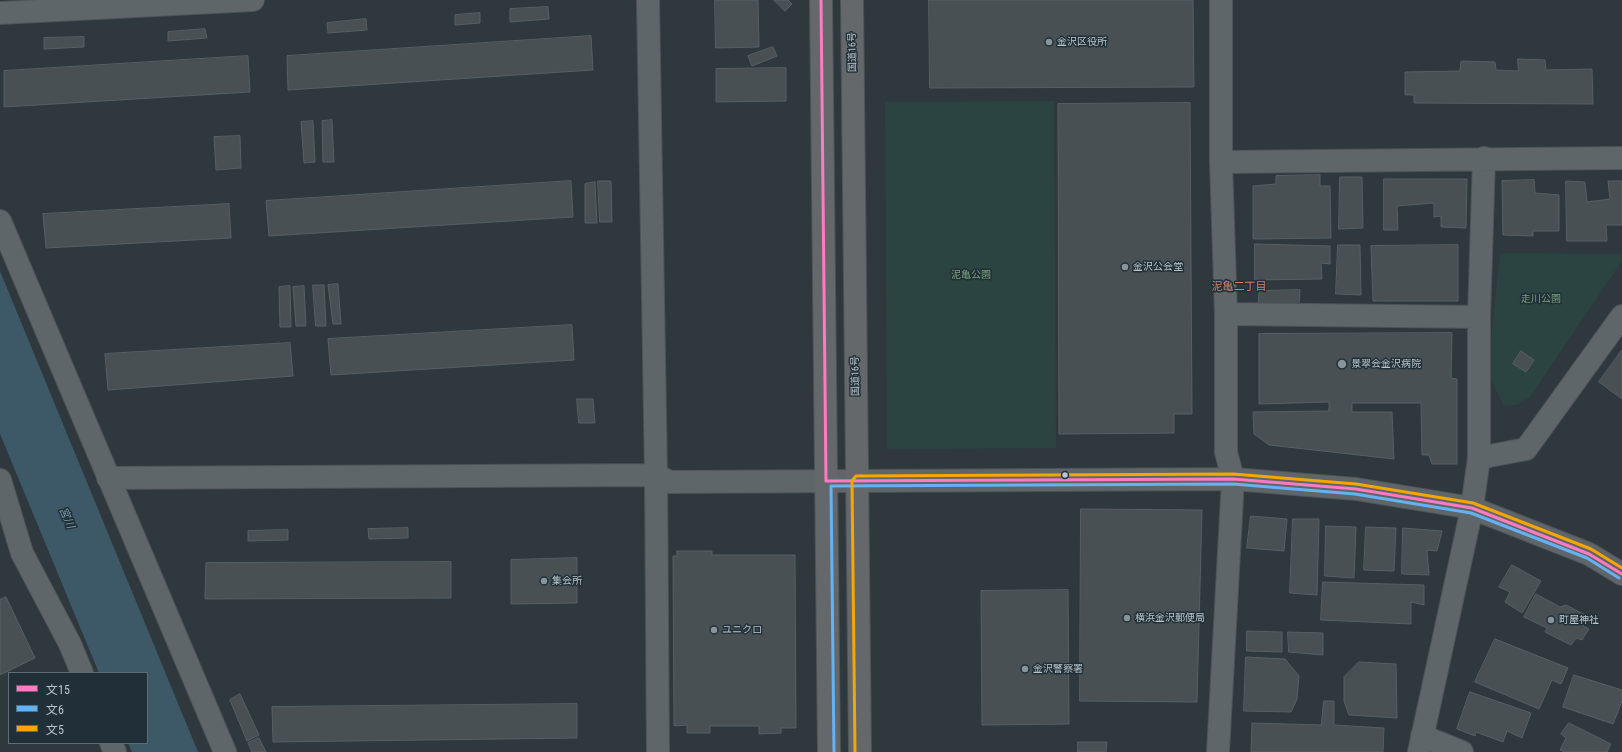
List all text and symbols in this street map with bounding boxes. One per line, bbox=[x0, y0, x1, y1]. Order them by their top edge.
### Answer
street label: 国道16号 bbox=[847, 32, 859, 72]
place label: 金沢区役所 bbox=[1057, 36, 1107, 48]
marker: 金沢区役所 bbox=[1044, 37, 1054, 47]
place label: 金沢公会堂 bbox=[1133, 261, 1183, 273]
marker: 金沢公会堂 bbox=[1120, 262, 1130, 272]
park label: 泥亀公園 bbox=[951, 269, 991, 281]
district label: 泥亀二丁目 bbox=[1212, 280, 1266, 294]
park label: 走川公園 bbox=[1521, 293, 1561, 305]
street label: 国道16号 bbox=[850, 356, 862, 396]
marker: 景翠会金沢病院 bbox=[1336, 358, 1348, 370]
place label: 景翠会金沢病院 bbox=[1351, 358, 1421, 370]
unlabelled marker bbox=[1060, 470, 1070, 480]
water label: 宮川 bbox=[56, 505, 76, 531]
place label: 集会所 bbox=[552, 575, 582, 587]
marker: 集会所 bbox=[539, 576, 549, 586]
place label: 横浜金沢郵便局 bbox=[1135, 612, 1205, 624]
marker: 横浜金沢郵便局 bbox=[1122, 613, 1132, 623]
place label: 町屋神社 bbox=[1559, 614, 1599, 626]
marker: 町屋神社 bbox=[1546, 615, 1556, 625]
place label: ユニクロ bbox=[722, 624, 762, 636]
marker: ユニクロ bbox=[709, 625, 719, 635]
place label: 金沢警察署 bbox=[1033, 663, 1083, 675]
marker: 金沢警察署 bbox=[1020, 664, 1030, 674]
legend bbox=[8, 672, 148, 744]
text: 文15 bbox=[46, 683, 70, 697]
text: 文6 bbox=[46, 703, 64, 717]
text: 文5 bbox=[46, 723, 64, 737]

